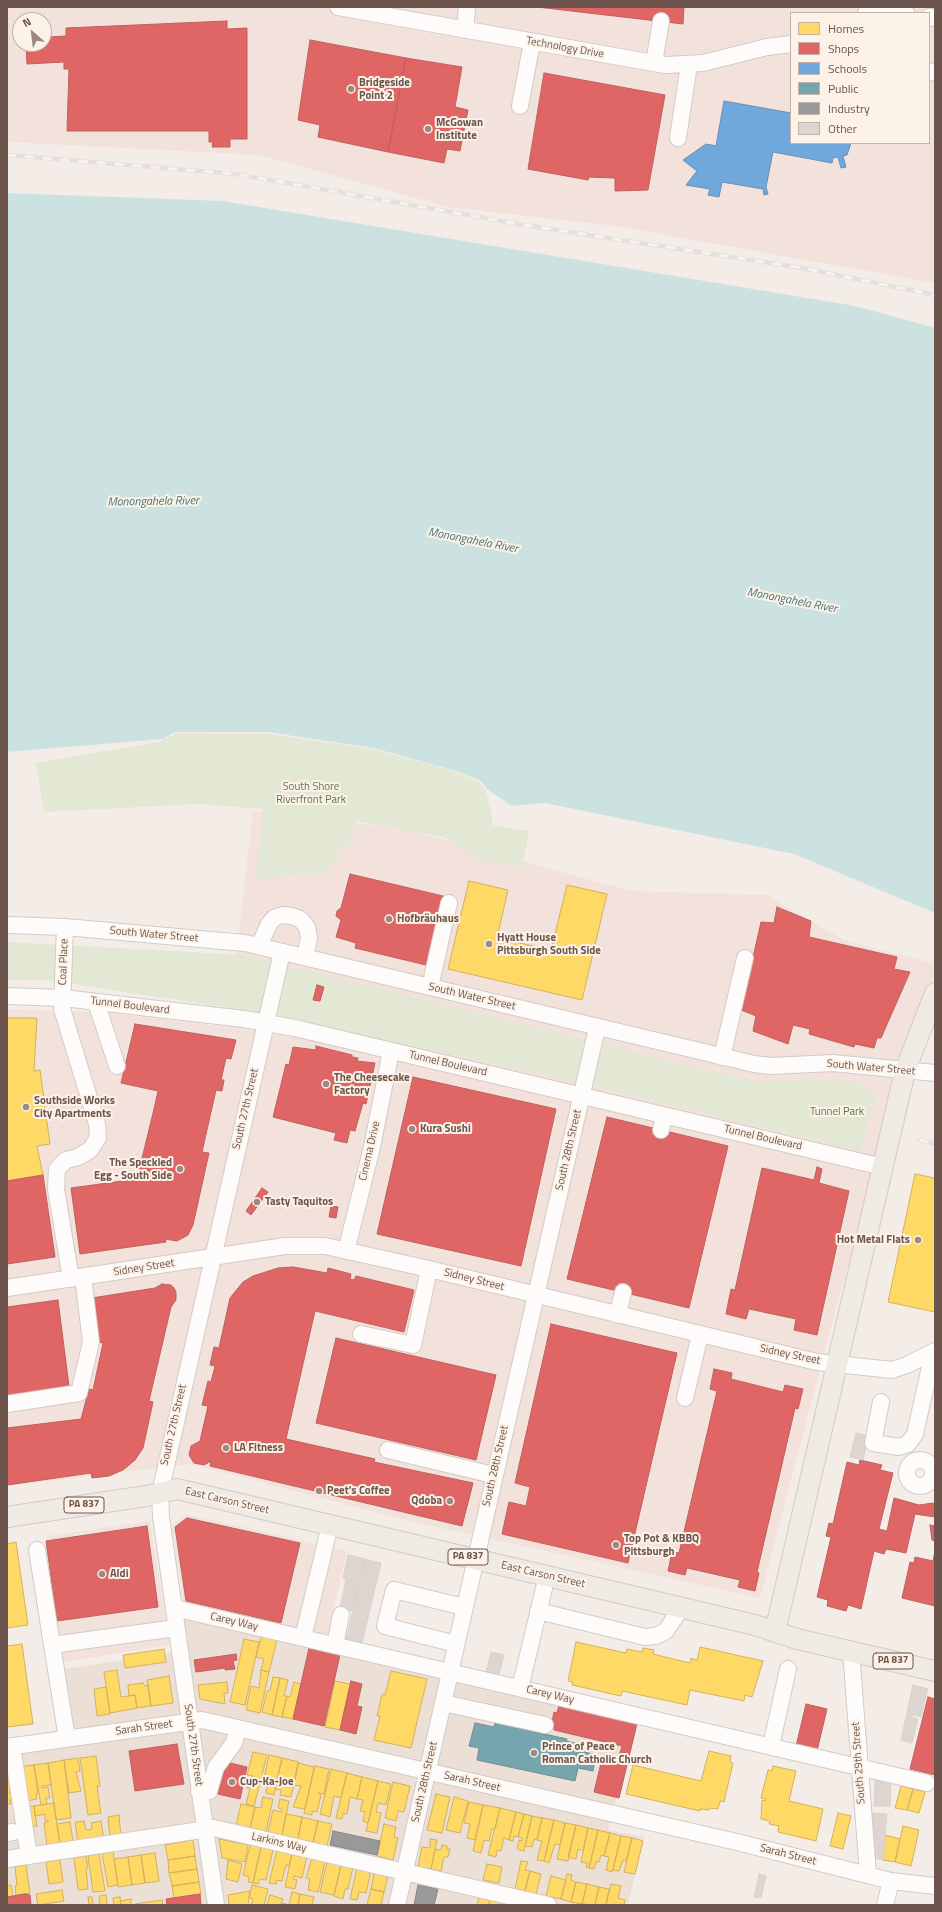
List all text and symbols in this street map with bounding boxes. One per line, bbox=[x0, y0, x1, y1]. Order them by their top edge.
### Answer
north arrow bbox=[12, 12, 52, 52]
legend bbox=[790, 12, 930, 144]
text: N bbox=[20, 13, 34, 31]
text: Homes bbox=[828, 19, 864, 38]
street label: Technology Drive bbox=[525, 35, 605, 61]
text: Shops bbox=[828, 39, 859, 58]
text: Schools bbox=[828, 59, 867, 78]
place label: Bridgeside Point 2 bbox=[359, 76, 410, 102]
text: Public bbox=[828, 79, 858, 98]
marker: Bridgeside Point 2 bbox=[346, 84, 356, 94]
text: Industry bbox=[828, 99, 870, 118]
place label: McGowan Institute bbox=[436, 116, 483, 142]
text: Other bbox=[828, 119, 857, 138]
marker: McGowan Institute bbox=[423, 124, 433, 134]
water label: Monongahela River bbox=[107, 494, 199, 510]
water label: Monongahela River bbox=[427, 525, 519, 557]
water label: Monongahela River bbox=[746, 585, 838, 617]
park label: South Shore Riverfront Park bbox=[276, 780, 346, 806]
place label: Hofbräuhaus bbox=[397, 912, 459, 926]
marker: Hofbräuhaus bbox=[384, 914, 394, 924]
street label: South Water Street bbox=[109, 925, 199, 945]
place label: Hyatt House Pittsburgh South Side bbox=[497, 931, 601, 957]
street label: Coal Place bbox=[57, 938, 71, 986]
marker: Hyatt House Pittsburgh South Side bbox=[484, 939, 494, 949]
street label: South Water Street bbox=[427, 981, 517, 1013]
street label: Tunnel Boulevard bbox=[90, 995, 170, 1017]
street label: Tunnel Boulevard bbox=[408, 1049, 488, 1079]
street label: South Water Street bbox=[826, 1058, 916, 1078]
street label: South 27th Street bbox=[230, 1067, 262, 1151]
place label: The Cheesecake Factory bbox=[334, 1071, 410, 1097]
marker: The Cheesecake Factory bbox=[321, 1079, 331, 1089]
place label: Southside Works City Apartments bbox=[34, 1094, 115, 1120]
marker: Southside Works City Apartments bbox=[21, 1102, 31, 1112]
park label: Tunnel Park bbox=[810, 1105, 864, 1119]
street label: South 28th Street bbox=[553, 1108, 585, 1192]
street label: Cinema Drive bbox=[357, 1120, 383, 1182]
place label: Kura Sushi bbox=[420, 1122, 471, 1136]
street label: Tunnel Boulevard bbox=[723, 1123, 803, 1153]
marker: Kura Sushi bbox=[407, 1124, 417, 1134]
place label: The Speckled Egg - South Side bbox=[94, 1156, 172, 1182]
marker: The Speckled Egg - South Side bbox=[175, 1164, 185, 1174]
place label: Tasty Taquitos bbox=[265, 1195, 333, 1209]
marker: Tasty Taquitos bbox=[252, 1197, 262, 1207]
place label: Hot Metal Flats bbox=[837, 1233, 910, 1247]
marker: Hot Metal Flats bbox=[913, 1235, 923, 1245]
street label: Sidney Street bbox=[113, 1257, 175, 1279]
street label: Sidney Street bbox=[442, 1266, 506, 1294]
street label: Sidney Street bbox=[758, 1342, 822, 1368]
street label: South 27th Street bbox=[158, 1383, 190, 1467]
street label: South 28th Street bbox=[480, 1424, 512, 1508]
place label: LA Fitness bbox=[234, 1441, 283, 1455]
marker: LA Fitness bbox=[221, 1443, 231, 1453]
place label: Peet's Coffee bbox=[327, 1484, 390, 1498]
street label: East Carson Street bbox=[184, 1485, 270, 1517]
marker: Peet's Coffee bbox=[314, 1486, 324, 1496]
place label: Qdoba bbox=[411, 1494, 442, 1508]
marker: Qdoba bbox=[445, 1496, 455, 1506]
road number: PA 837 bbox=[64, 1497, 104, 1513]
place label: Top Pot & KBBQ Pittsburgh bbox=[624, 1532, 699, 1558]
marker: Top Pot & KBBQ Pittsburgh bbox=[611, 1540, 621, 1550]
road number: PA 837 bbox=[448, 1549, 488, 1565]
street label: East Carson Street bbox=[500, 1559, 586, 1591]
place label: Aldi bbox=[110, 1567, 128, 1581]
marker: Aldi bbox=[97, 1569, 107, 1579]
street label: Carey Way bbox=[209, 1610, 259, 1634]
road number: PA 837 bbox=[873, 1653, 913, 1669]
street label: Carey Way bbox=[525, 1683, 575, 1707]
street label: South 27th Street bbox=[181, 1703, 205, 1787]
street label: Sarah Street bbox=[115, 1717, 173, 1739]
street label: South 29th Street bbox=[850, 1721, 868, 1805]
street label: South 28th Street bbox=[409, 1740, 441, 1824]
place label: Prince of Peace Roman Catholic Church bbox=[542, 1740, 652, 1766]
marker: Prince of Peace Roman Catholic Church bbox=[529, 1748, 539, 1758]
street label: Sarah Street bbox=[443, 1769, 501, 1795]
place label: Cup-Ka-Joe bbox=[240, 1775, 294, 1789]
marker: Cup-Ka-Joe bbox=[227, 1777, 237, 1787]
street label: Larkins Way bbox=[250, 1830, 308, 1856]
street label: Sarah Street bbox=[759, 1842, 817, 1868]

